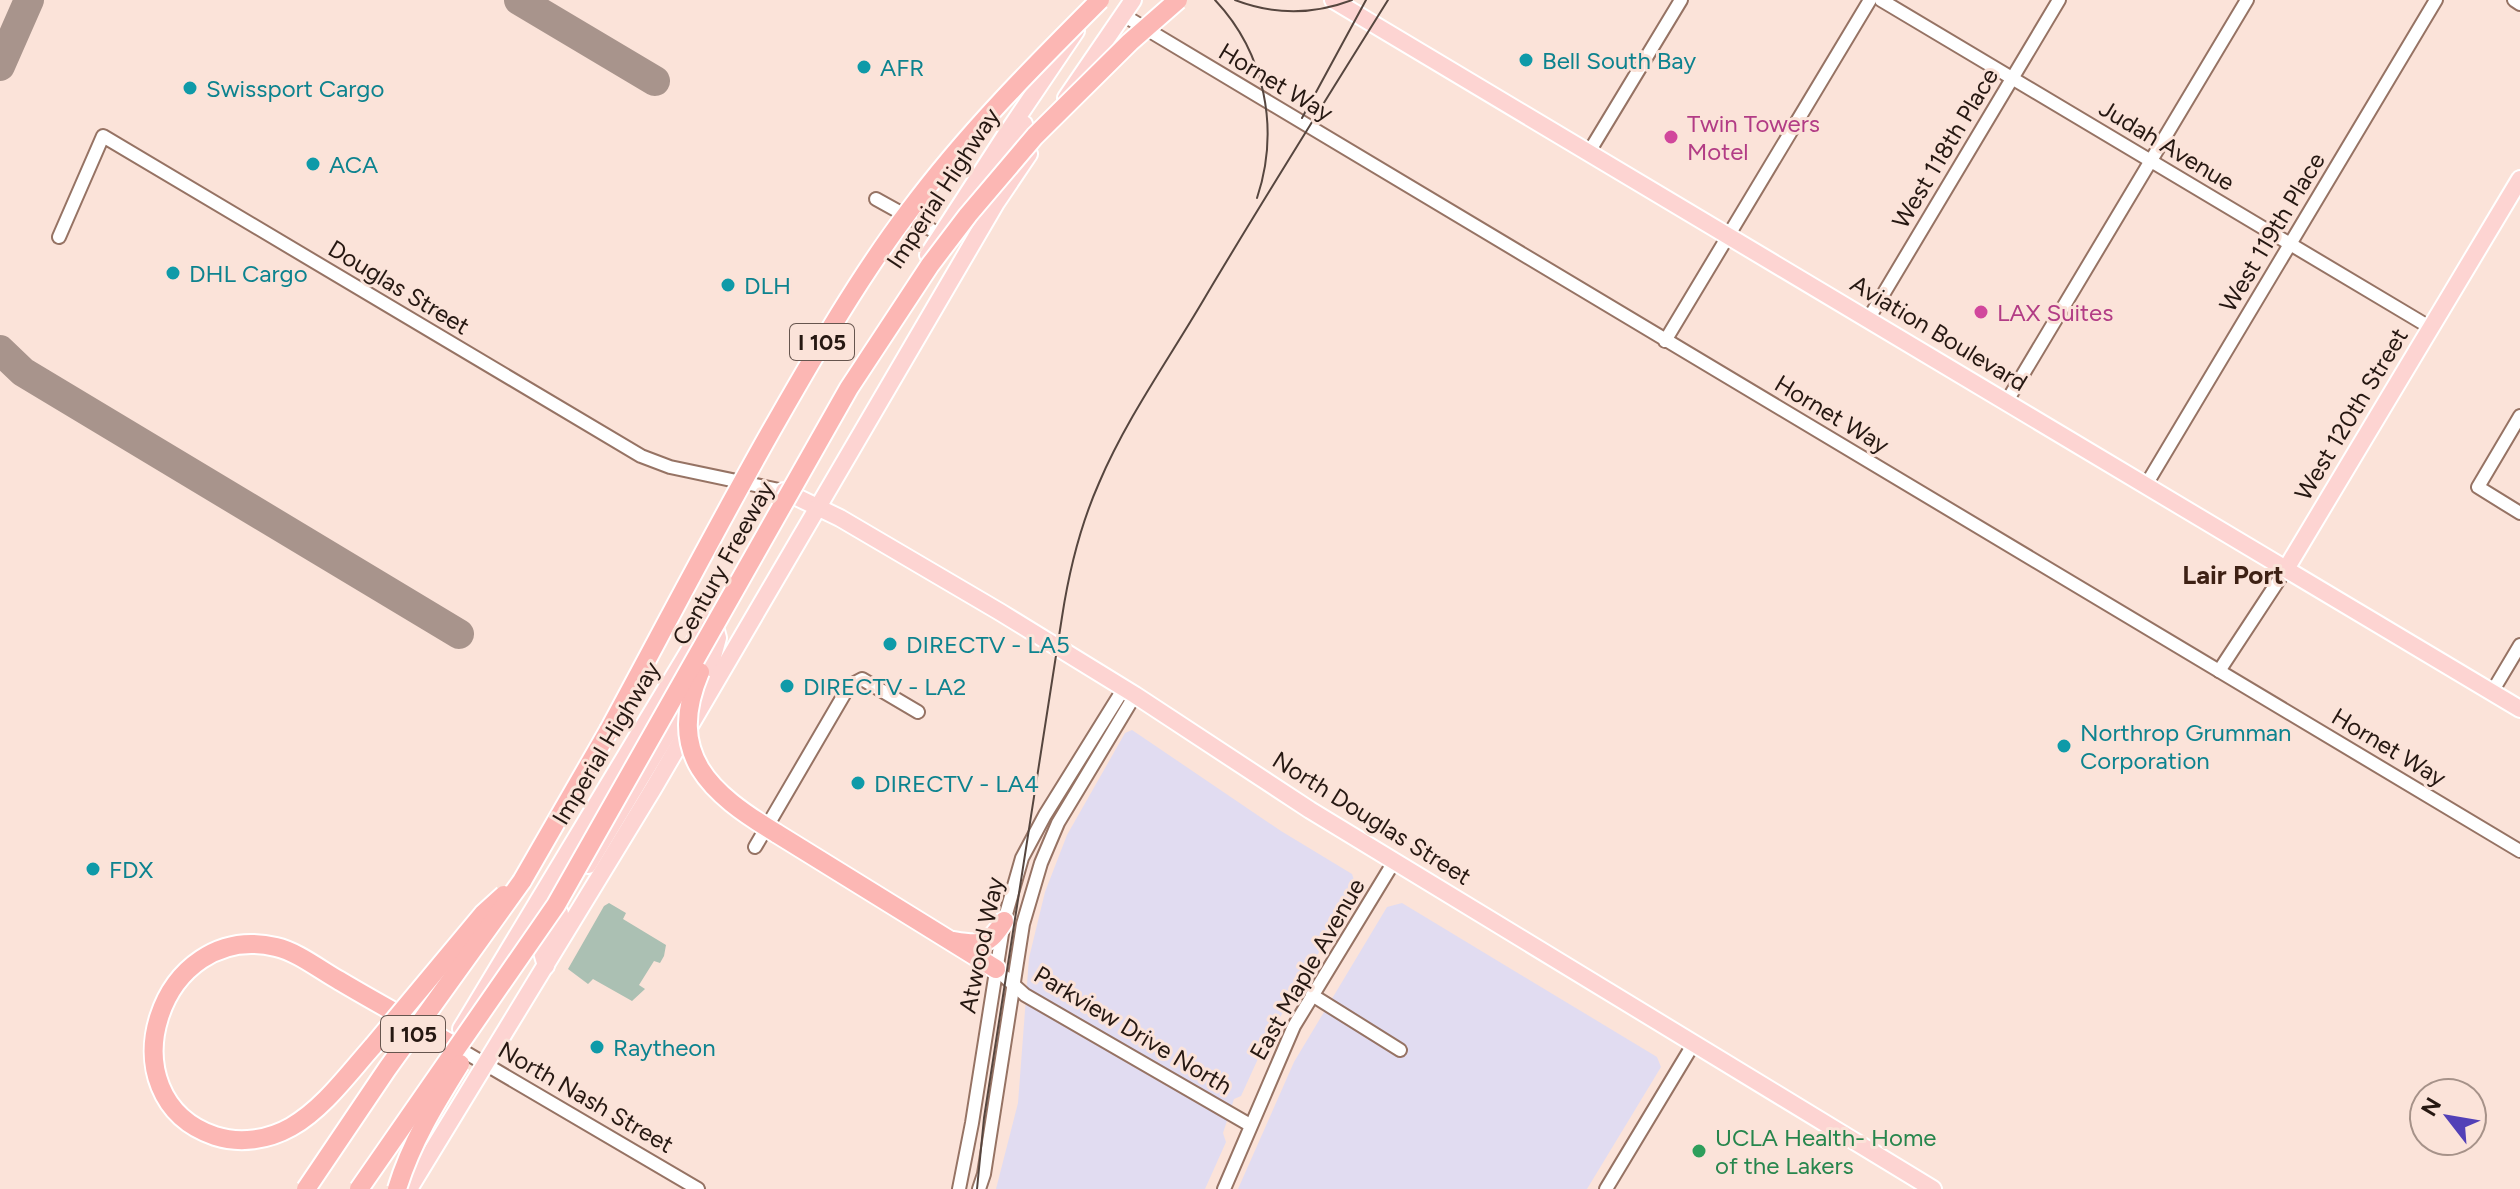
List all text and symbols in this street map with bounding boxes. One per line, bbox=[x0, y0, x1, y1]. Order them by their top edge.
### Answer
street label: Hornet Way bbox=[1214, 37, 1339, 128]
place label: Bell South Bay bbox=[1542, 46, 1696, 75]
marker: Bell South Bay bbox=[1517, 51, 1535, 69]
place label: AFR bbox=[880, 53, 924, 82]
marker: AFR bbox=[855, 58, 873, 76]
street label: West 118th Place bbox=[1886, 63, 2004, 233]
place label: Swissport Cargo bbox=[206, 74, 384, 103]
marker: Swissport Cargo bbox=[181, 79, 199, 97]
street label: Judah Avenue bbox=[2094, 93, 2240, 197]
street label: Imperial Highway bbox=[880, 102, 1006, 274]
place label: Twin Towers Motel bbox=[1687, 109, 1820, 166]
marker: Twin Towers Motel bbox=[1662, 128, 1680, 146]
street label: West 119th Place bbox=[2213, 147, 2331, 317]
place label: ACA bbox=[329, 150, 379, 179]
marker: ACA bbox=[304, 155, 322, 173]
street label: Douglas Street bbox=[323, 233, 475, 341]
place label: DHL Cargo bbox=[189, 259, 308, 288]
marker: DHL Cargo bbox=[164, 264, 182, 282]
street label: Aviation Boulevard bbox=[1845, 269, 2033, 397]
place label: DLH bbox=[744, 271, 791, 300]
marker: DLH bbox=[719, 276, 737, 294]
place label: LAX Suites bbox=[1997, 298, 2113, 327]
marker: LAX Suites bbox=[1972, 303, 1990, 321]
street label: West 120th Street bbox=[2288, 323, 2414, 505]
road number: I 105 bbox=[790, 324, 854, 360]
street label: Hornet Way bbox=[1770, 369, 1895, 460]
street label: Century Freeway bbox=[666, 476, 780, 650]
district label: Lair Port bbox=[2182, 559, 2284, 591]
place label: DIRECTV - LA5 bbox=[906, 630, 1070, 659]
marker: DIRECTV - LA5 bbox=[881, 635, 899, 653]
street label: Imperial Highway bbox=[546, 656, 666, 830]
place label: DIRECTV - LA2 bbox=[803, 672, 966, 701]
marker: DIRECTV - LA2 bbox=[778, 677, 796, 695]
street label: Hornet Way bbox=[2327, 702, 2452, 793]
place label: Northrop Grumman Corporation bbox=[2080, 718, 2291, 775]
marker: Northrop Grumman Corporation bbox=[2055, 737, 2073, 755]
street label: North Douglas Street bbox=[1267, 745, 1477, 891]
place label: DIRECTV - LA4 bbox=[874, 769, 1039, 798]
marker: DIRECTV - LA4 bbox=[849, 774, 867, 792]
place label: FDX bbox=[109, 855, 154, 884]
marker: FDX bbox=[84, 860, 102, 878]
street label: East Maple Avenue bbox=[1243, 873, 1371, 1065]
street label: Atwood Way bbox=[952, 874, 1010, 1016]
street label: Parkview Drive North bbox=[1029, 959, 1237, 1101]
road number: I 105 bbox=[381, 1016, 445, 1052]
place label: Raytheon bbox=[613, 1033, 716, 1062]
street label: North Nash Street bbox=[493, 1035, 679, 1159]
marker: Raytheon bbox=[588, 1038, 606, 1056]
north arrow bbox=[2408, 1077, 2488, 1157]
text: N bbox=[2415, 1093, 2447, 1121]
place label: UCLA Health- Home of the Lakers bbox=[1715, 1123, 1936, 1180]
marker: UCLA Health- Home of the Lakers bbox=[1690, 1142, 1708, 1160]

